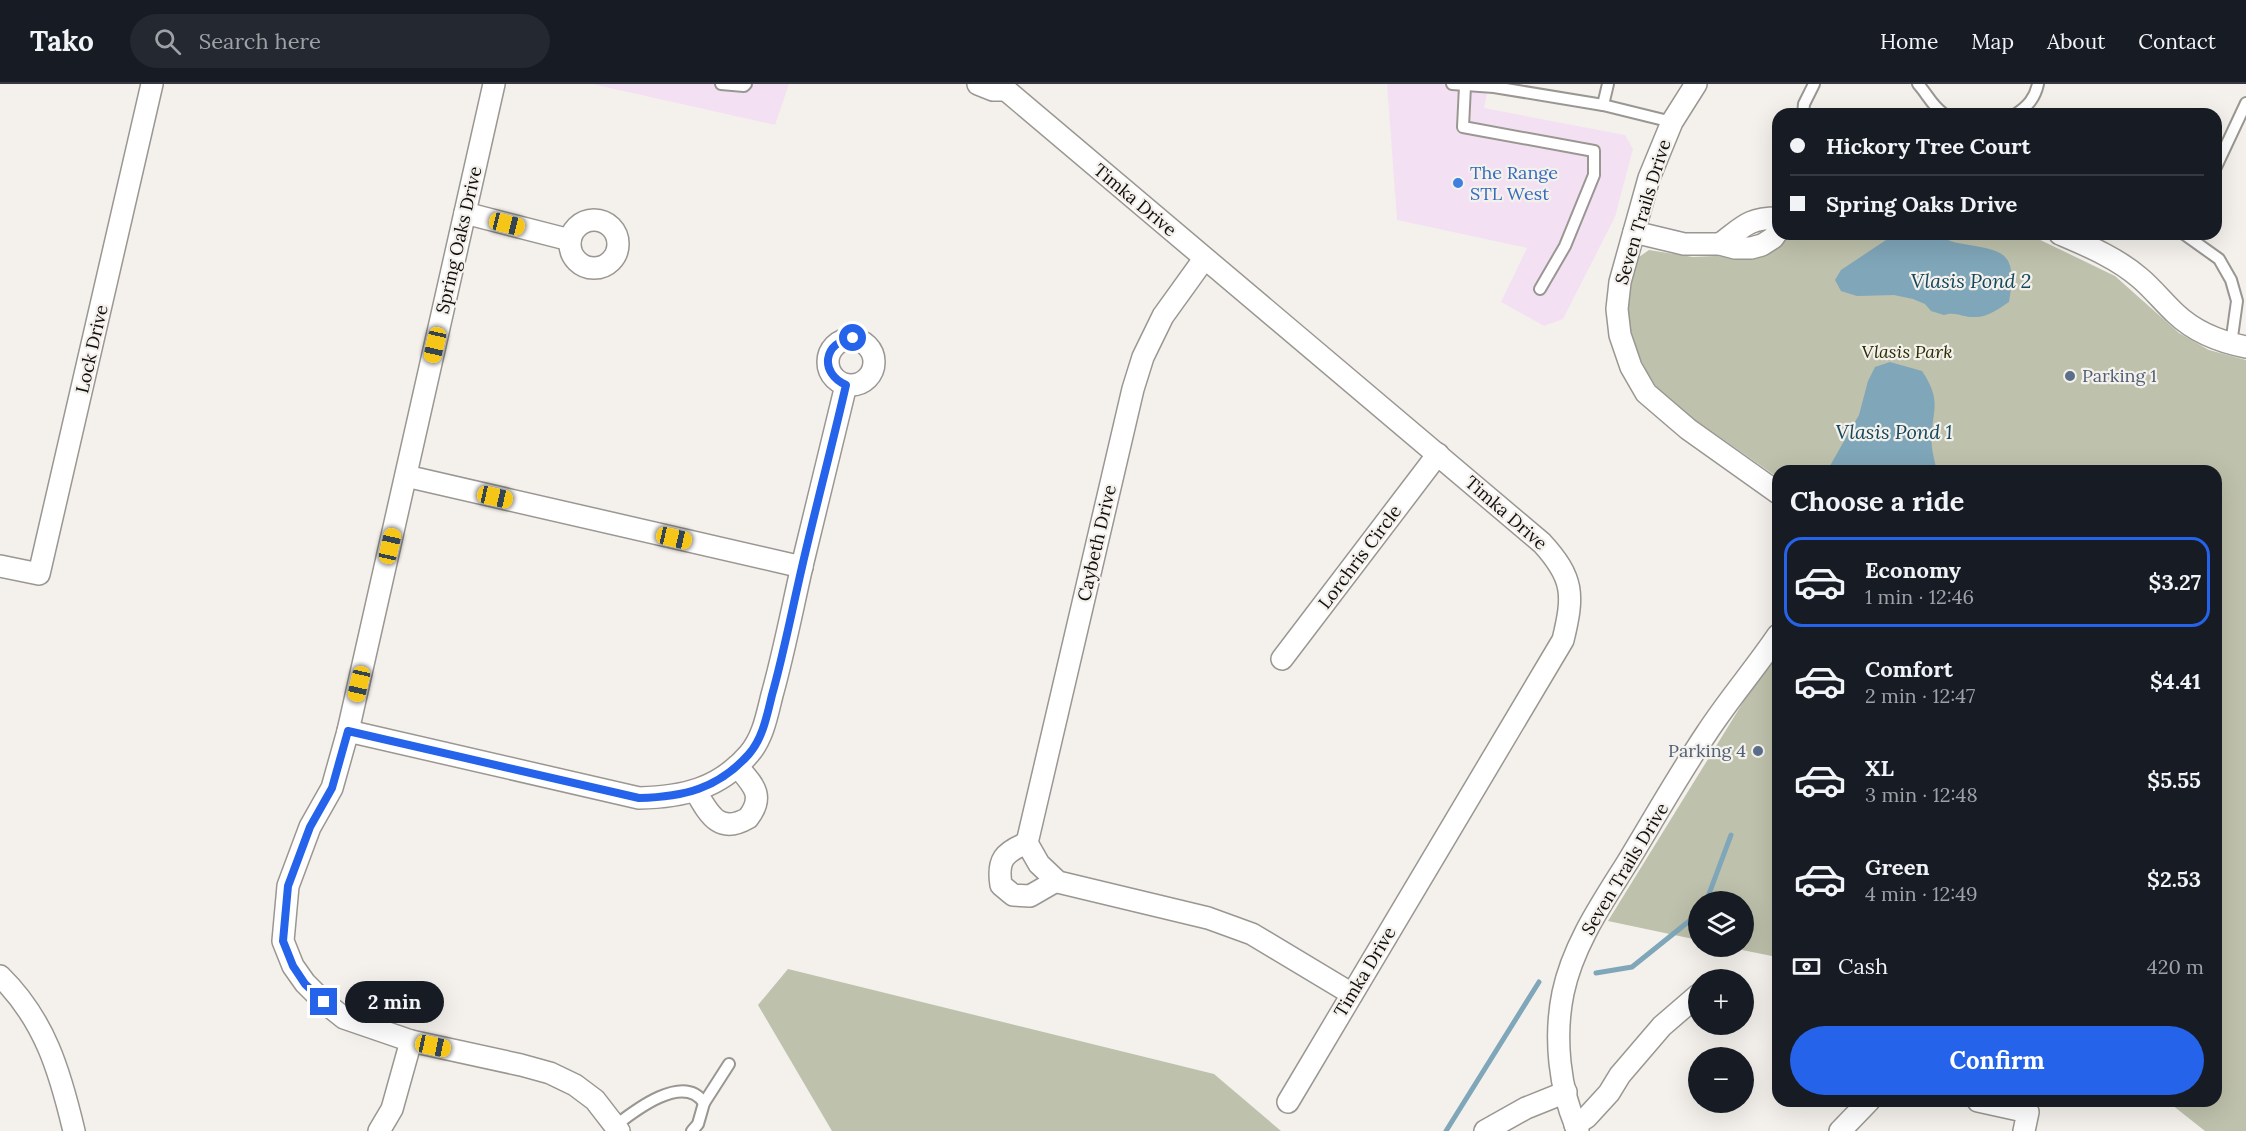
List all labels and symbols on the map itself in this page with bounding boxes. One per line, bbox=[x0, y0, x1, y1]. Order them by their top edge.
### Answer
street label: Seven Trails Drive bbox=[1610, 136, 1676, 287]
street label: Timka Drive bbox=[1089, 158, 1182, 241]
place label: The Range STL West bbox=[1470, 161, 1558, 205]
street label: Spring Oaks Drive bbox=[430, 164, 487, 316]
marker: The Range STL West bbox=[1451, 176, 1465, 190]
car bbox=[487, 211, 527, 237]
water label: Vlasis Pond 2 bbox=[1911, 268, 2031, 293]
street label: Lock Drive bbox=[70, 302, 113, 395]
route start bbox=[839, 324, 866, 351]
car bbox=[422, 325, 448, 365]
park label: Vlasis Park bbox=[1861, 340, 1953, 363]
place label: Parking 1 bbox=[2082, 364, 2157, 387]
marker: Parking 1 bbox=[2063, 369, 2077, 383]
water label: Vlasis Pond 1 bbox=[1835, 419, 1953, 444]
street label: Timka Drive bbox=[1461, 471, 1552, 555]
street label: Caybeth Drive bbox=[1072, 482, 1121, 603]
car bbox=[475, 484, 515, 510]
street label: Lorchris Circle bbox=[1313, 500, 1406, 613]
car bbox=[654, 525, 694, 551]
car bbox=[377, 526, 403, 566]
car bbox=[346, 664, 372, 704]
place label: Parking 4 bbox=[1668, 739, 1746, 762]
marker: Parking 4 bbox=[1751, 744, 1765, 758]
street label: Seven Trails Drive bbox=[1576, 798, 1673, 939]
street label: Timka Drive bbox=[1329, 922, 1401, 1021]
callout: 2 min bbox=[345, 981, 444, 1023]
route end bbox=[310, 988, 337, 1015]
car bbox=[414, 1033, 452, 1059]

